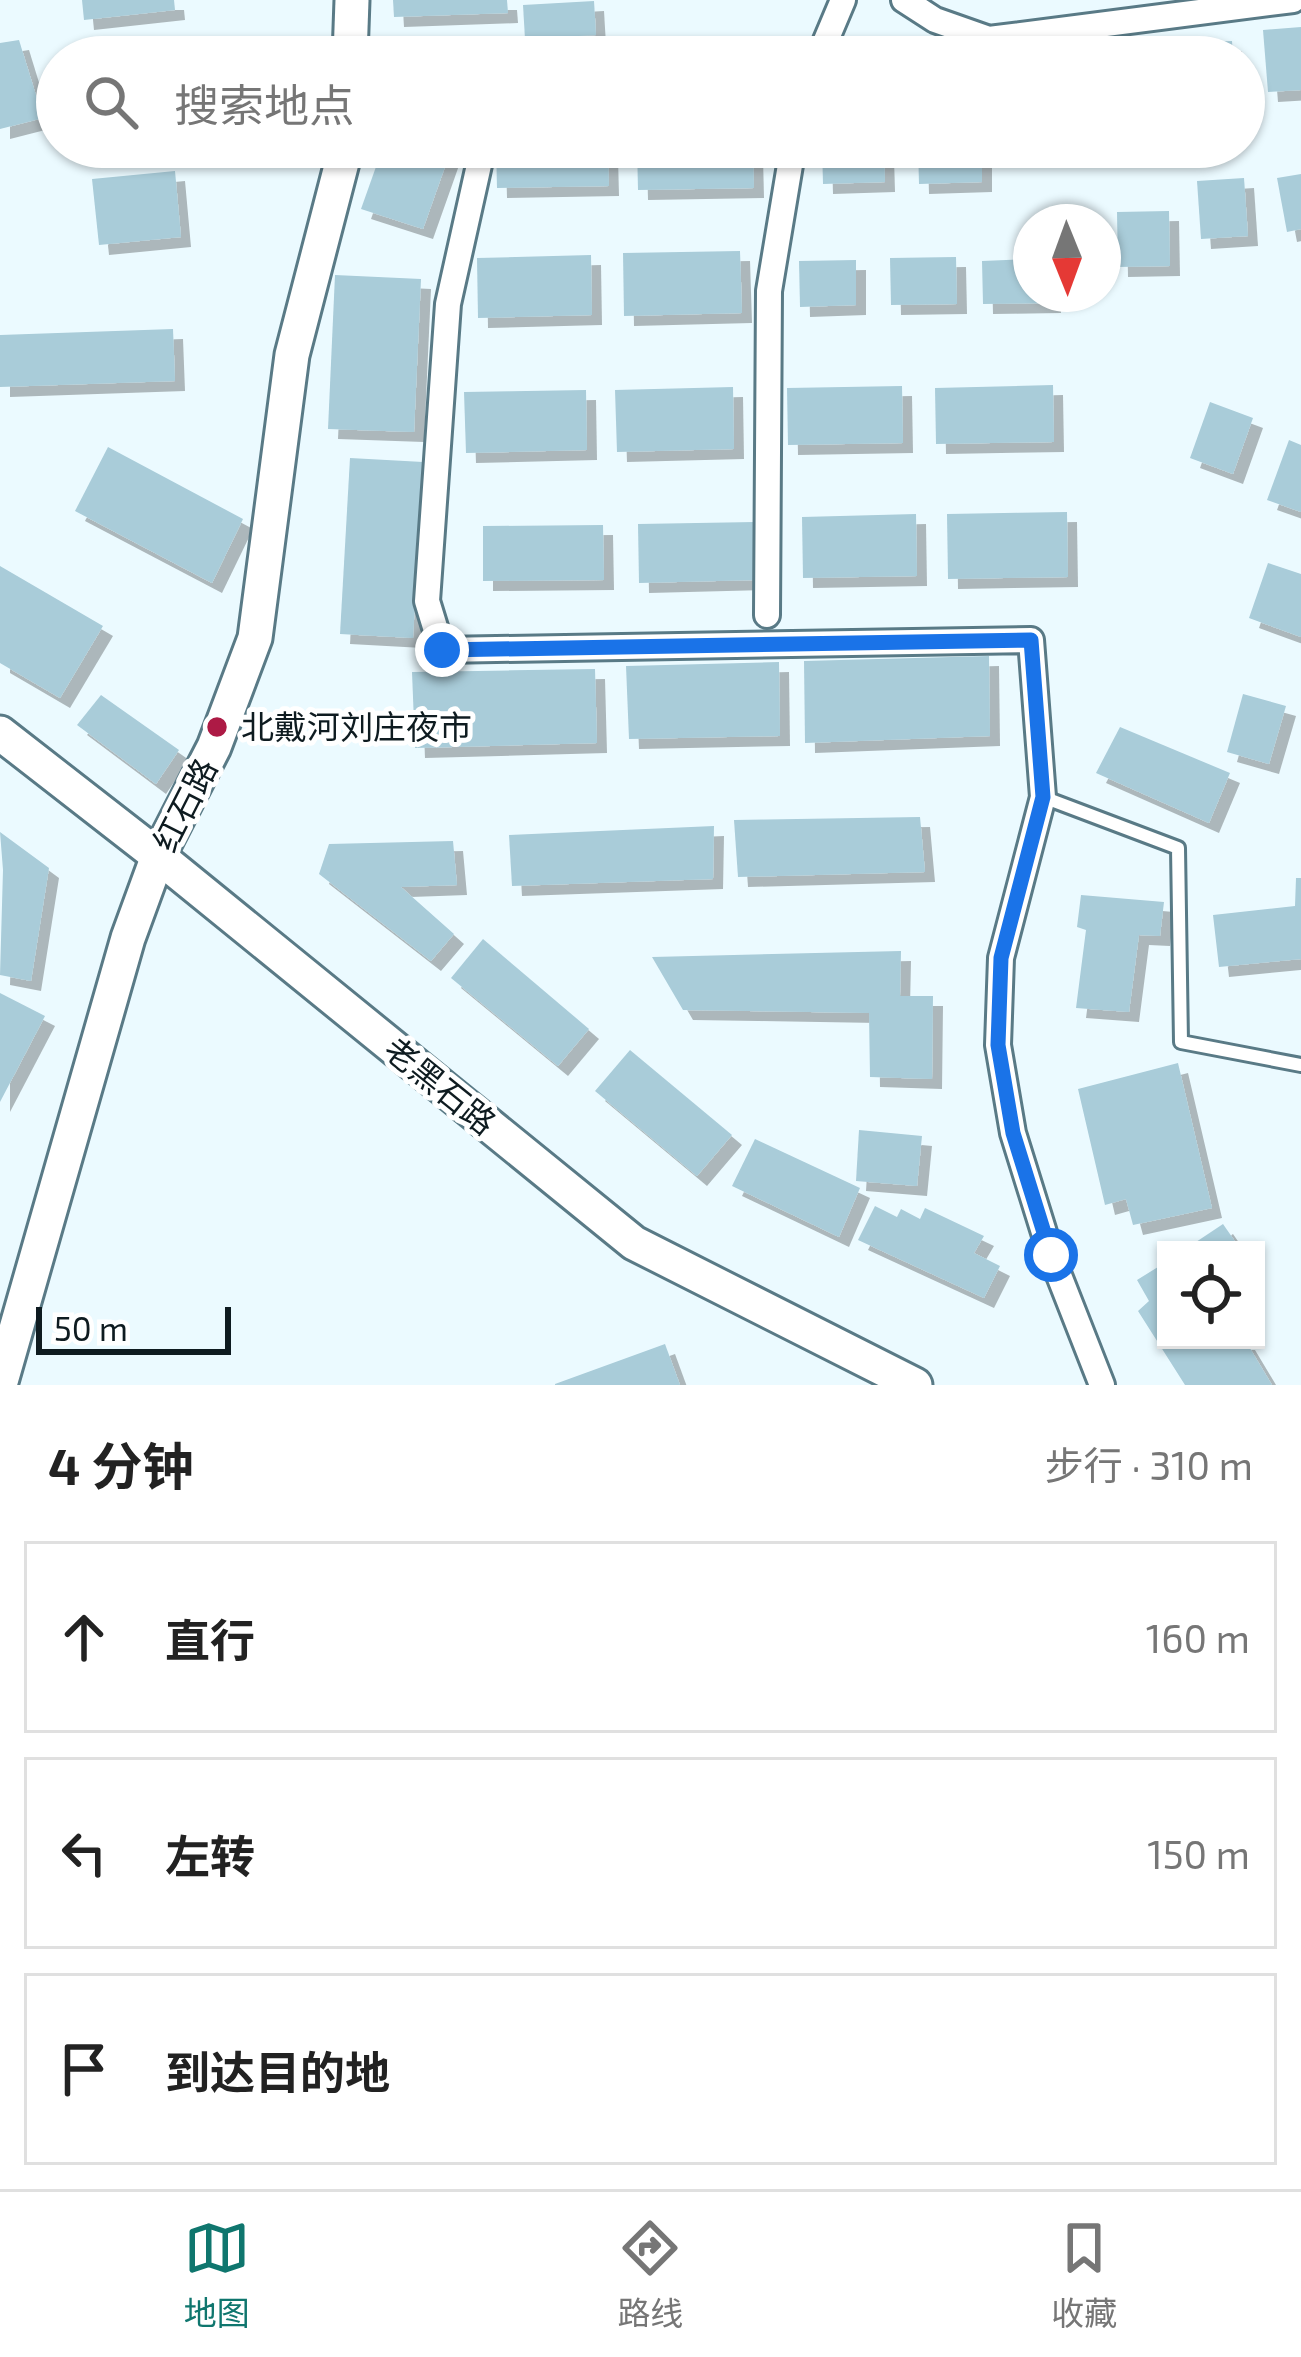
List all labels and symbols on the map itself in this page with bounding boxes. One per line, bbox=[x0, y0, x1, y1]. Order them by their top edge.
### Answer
north arrow bbox=[1013, 204, 1121, 312]
route end bbox=[415, 623, 469, 677]
place label: 北戴河刘庄夜市 bbox=[241, 706, 472, 746]
marker: 北戴河刘庄夜市 bbox=[204, 714, 230, 740]
street label: 红石路 bbox=[144, 751, 224, 858]
street label: 老黑石路 bbox=[377, 1028, 505, 1142]
route start bbox=[1024, 1228, 1078, 1282]
scale bar bbox=[36, 1301, 231, 1354]

